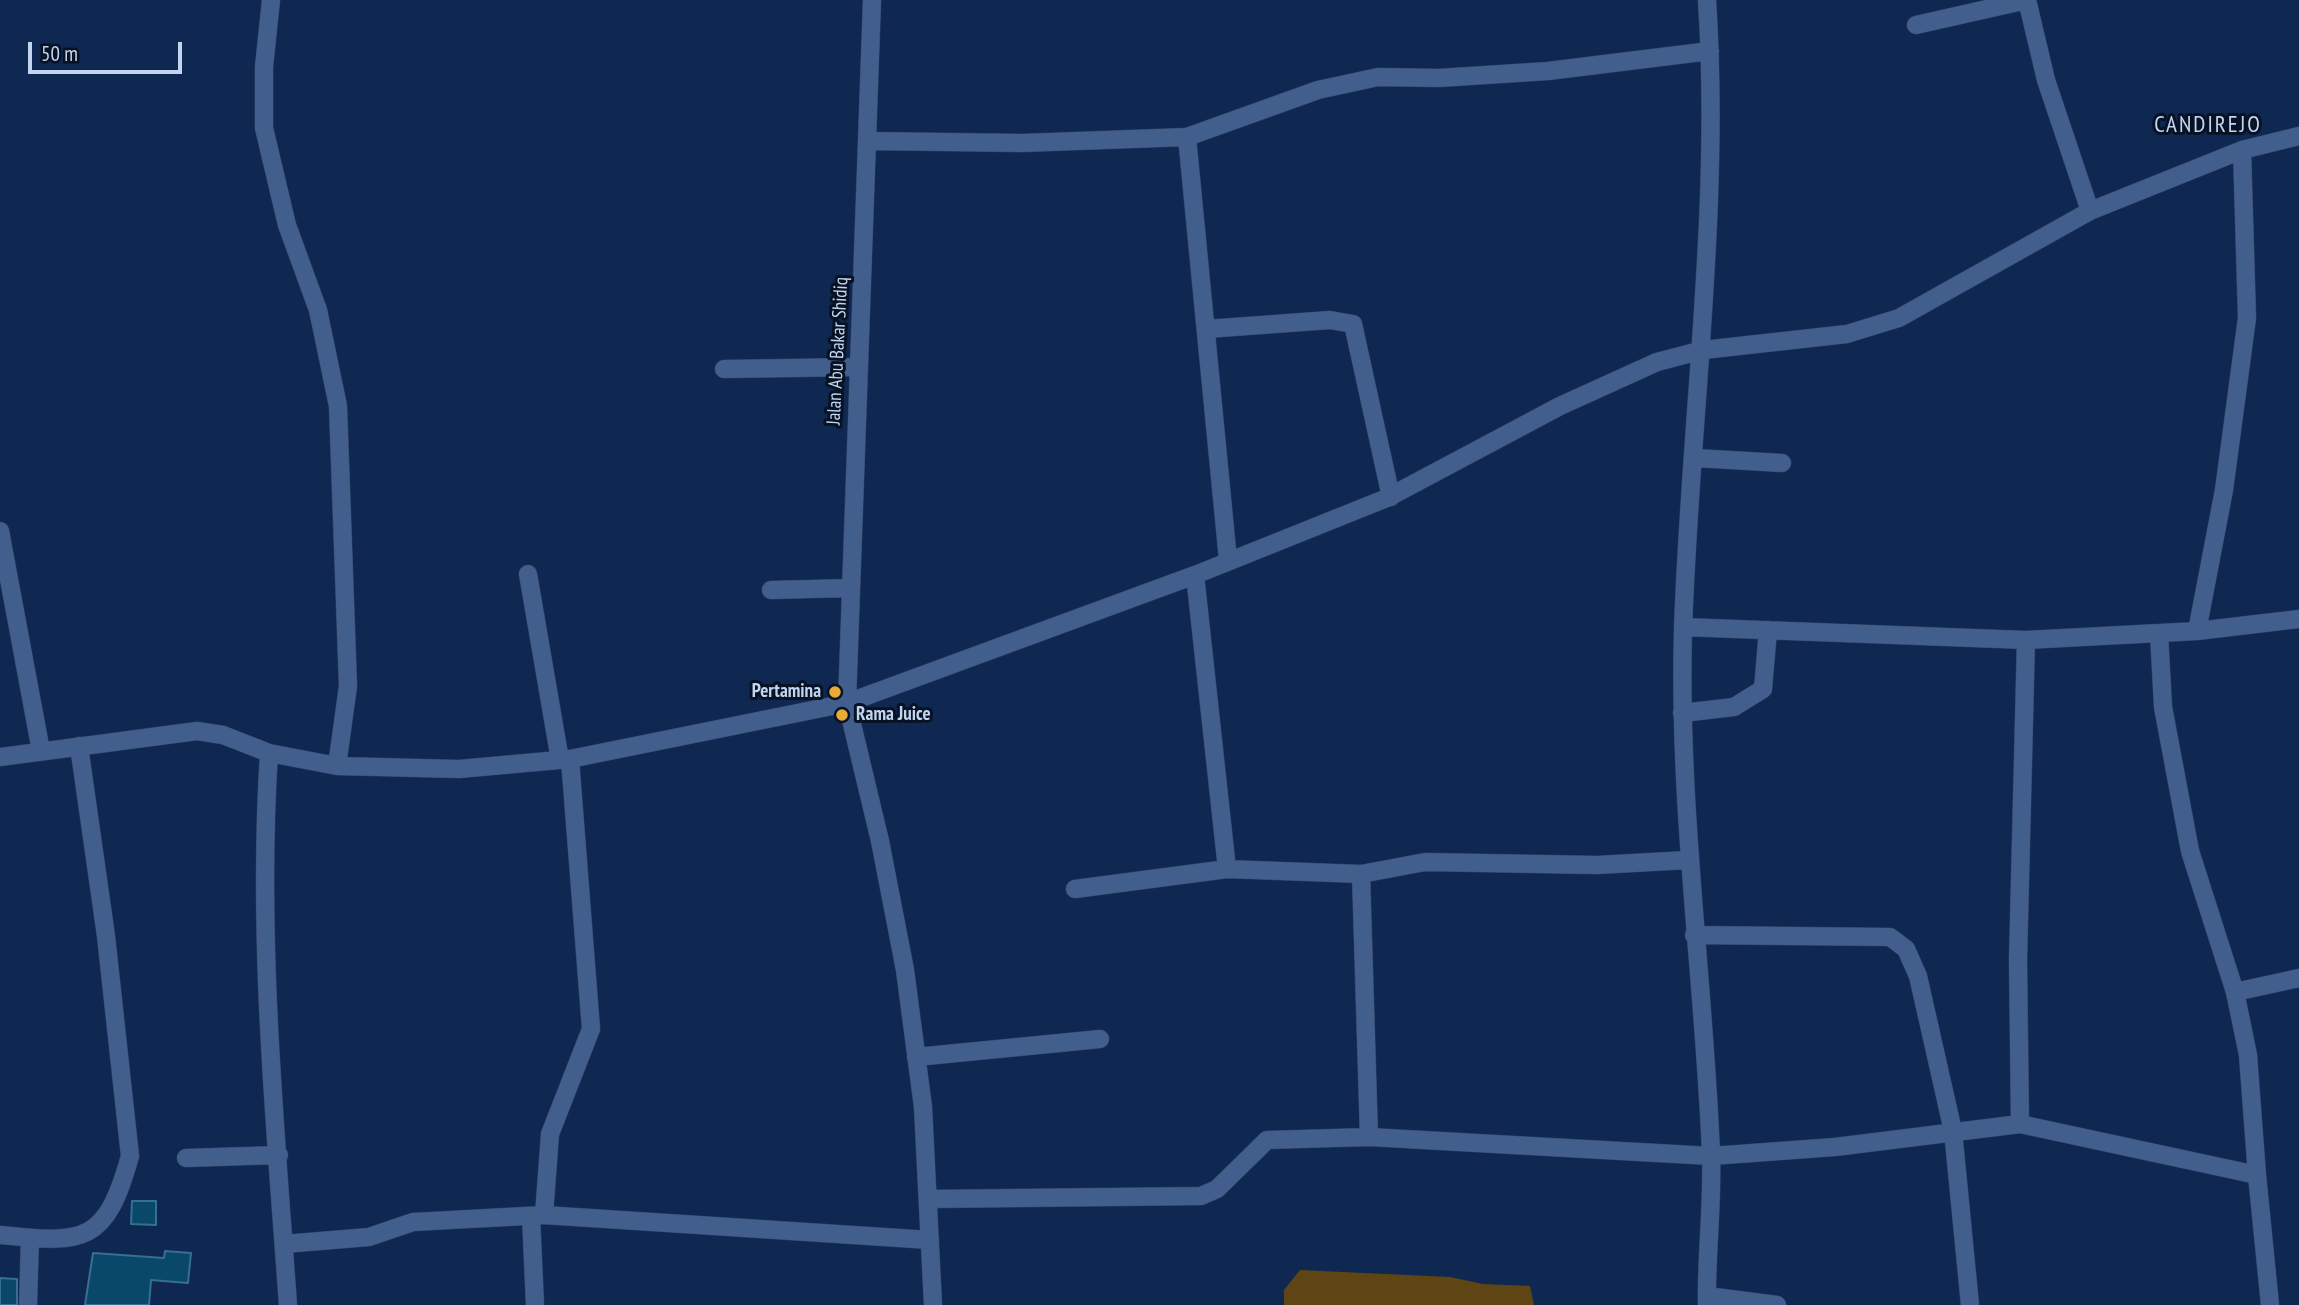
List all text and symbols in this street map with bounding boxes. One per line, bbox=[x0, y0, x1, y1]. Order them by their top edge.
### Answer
scale bar bbox=[32, 28, 186, 72]
text: 50 m bbox=[41, 40, 78, 67]
district label: CANDIREJO bbox=[2155, 111, 2261, 139]
street label: Jalan Abu Bakar Shidiq bbox=[823, 276, 853, 426]
place label: Pertamina bbox=[752, 681, 821, 703]
marker: Pertamina bbox=[827, 684, 843, 700]
place label: Rama Juice bbox=[856, 704, 931, 726]
marker: Rama Juice bbox=[834, 707, 850, 723]

